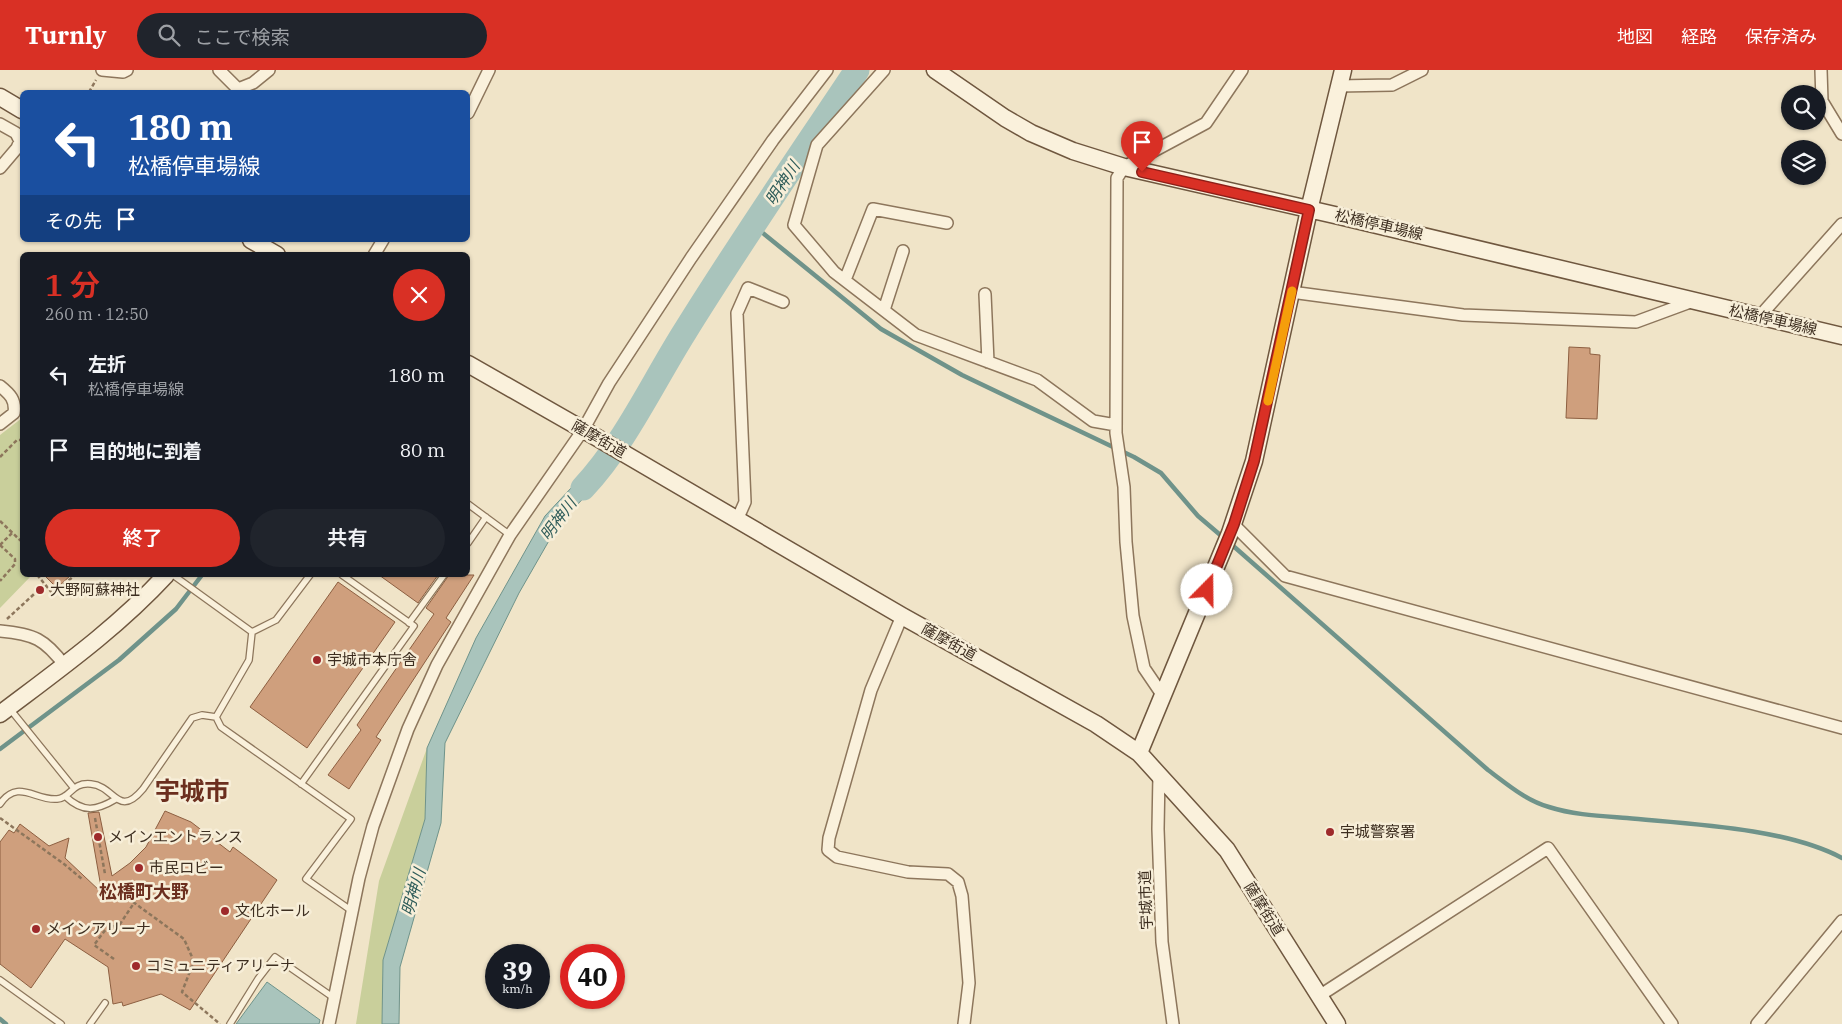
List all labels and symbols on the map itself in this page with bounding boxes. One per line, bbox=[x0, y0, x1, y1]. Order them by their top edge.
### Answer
pin bbox=[1121, 121, 1163, 172]
water label: 明神川 bbox=[761, 156, 805, 209]
street label: 松橋停車場線 bbox=[1333, 205, 1425, 244]
street label: 松橋停車場線 bbox=[1727, 300, 1819, 339]
street label: 薩摩街道 bbox=[569, 415, 630, 462]
water label: 明神川 bbox=[536, 492, 582, 544]
position arrow bbox=[1180, 563, 1232, 615]
place label: 大野阿蘇神社 bbox=[50, 580, 140, 599]
marker: 大野阿蘇神社 bbox=[34, 584, 46, 596]
street label: 薩摩街道 bbox=[918, 619, 980, 664]
place label: 宇城市本庁舎 bbox=[327, 650, 417, 669]
marker: 宇城市本庁舎 bbox=[311, 654, 323, 666]
district label: 宇城市 bbox=[154, 774, 230, 807]
place label: 宇城警察署 bbox=[1340, 822, 1415, 841]
marker: 宇城警察署 bbox=[1324, 826, 1336, 838]
place label: メインエントランス bbox=[108, 827, 243, 846]
marker: メインエントランス bbox=[92, 831, 104, 843]
place label: 市民ロビー bbox=[149, 858, 224, 877]
marker: 市民ロビー bbox=[133, 862, 145, 874]
water label: 明神川 bbox=[397, 864, 430, 918]
street label: 宇城市道 bbox=[1135, 870, 1156, 930]
street label: 薩摩街道 bbox=[1240, 878, 1288, 939]
district label: 松橋町大野 bbox=[99, 880, 189, 903]
place label: 文化ホール bbox=[235, 901, 310, 920]
marker: 文化ホール bbox=[219, 905, 231, 917]
place label: メインアリーナ bbox=[46, 919, 151, 938]
marker: メインアリーナ bbox=[30, 923, 42, 935]
speed limit sign: 40 bbox=[560, 944, 625, 1009]
place label: コミュニティアリーナ bbox=[146, 956, 295, 975]
marker: コミュニティアリーナ bbox=[130, 960, 142, 972]

